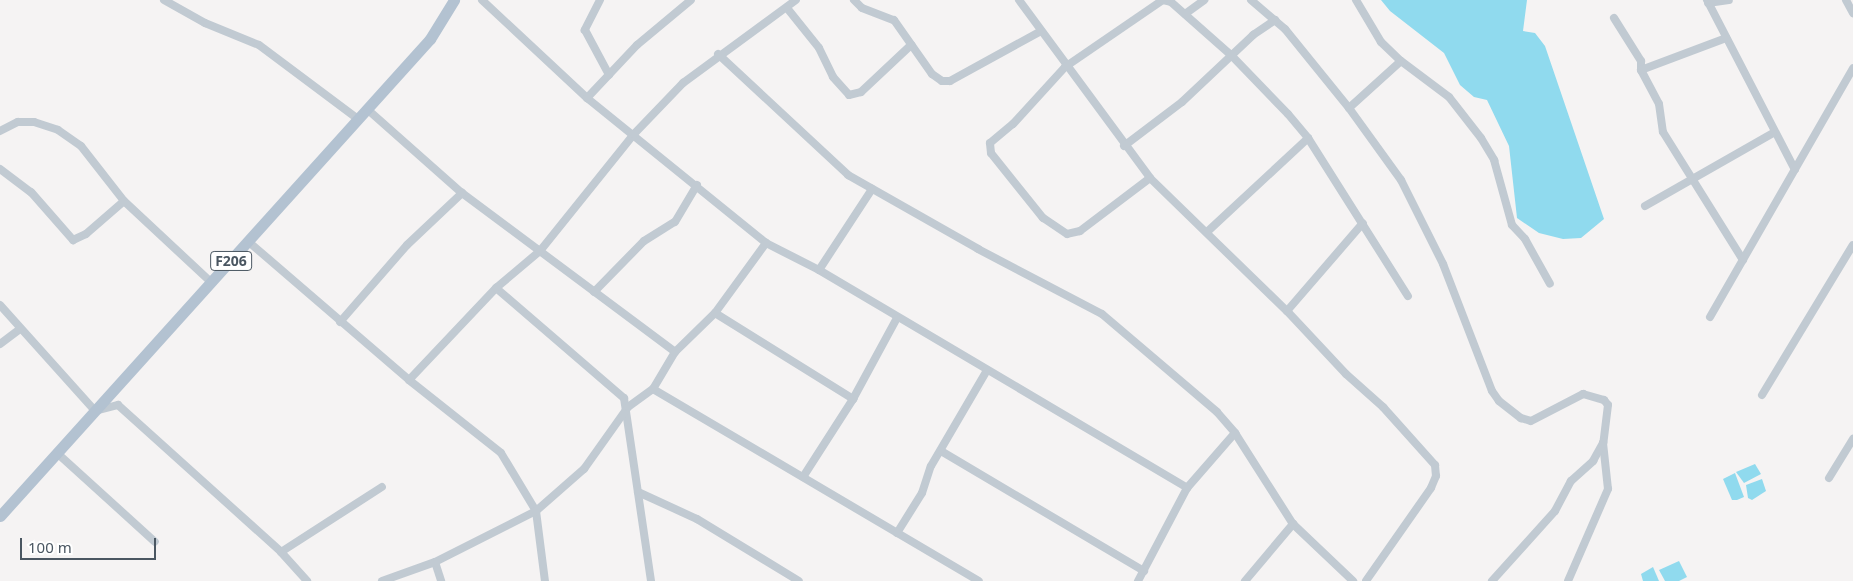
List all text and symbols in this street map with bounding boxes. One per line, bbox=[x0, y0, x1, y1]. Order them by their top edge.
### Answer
road number: F206 bbox=[210, 250, 252, 272]
scale bar bbox=[22, 528, 159, 560]
text: 100 m bbox=[28, 537, 72, 557]

